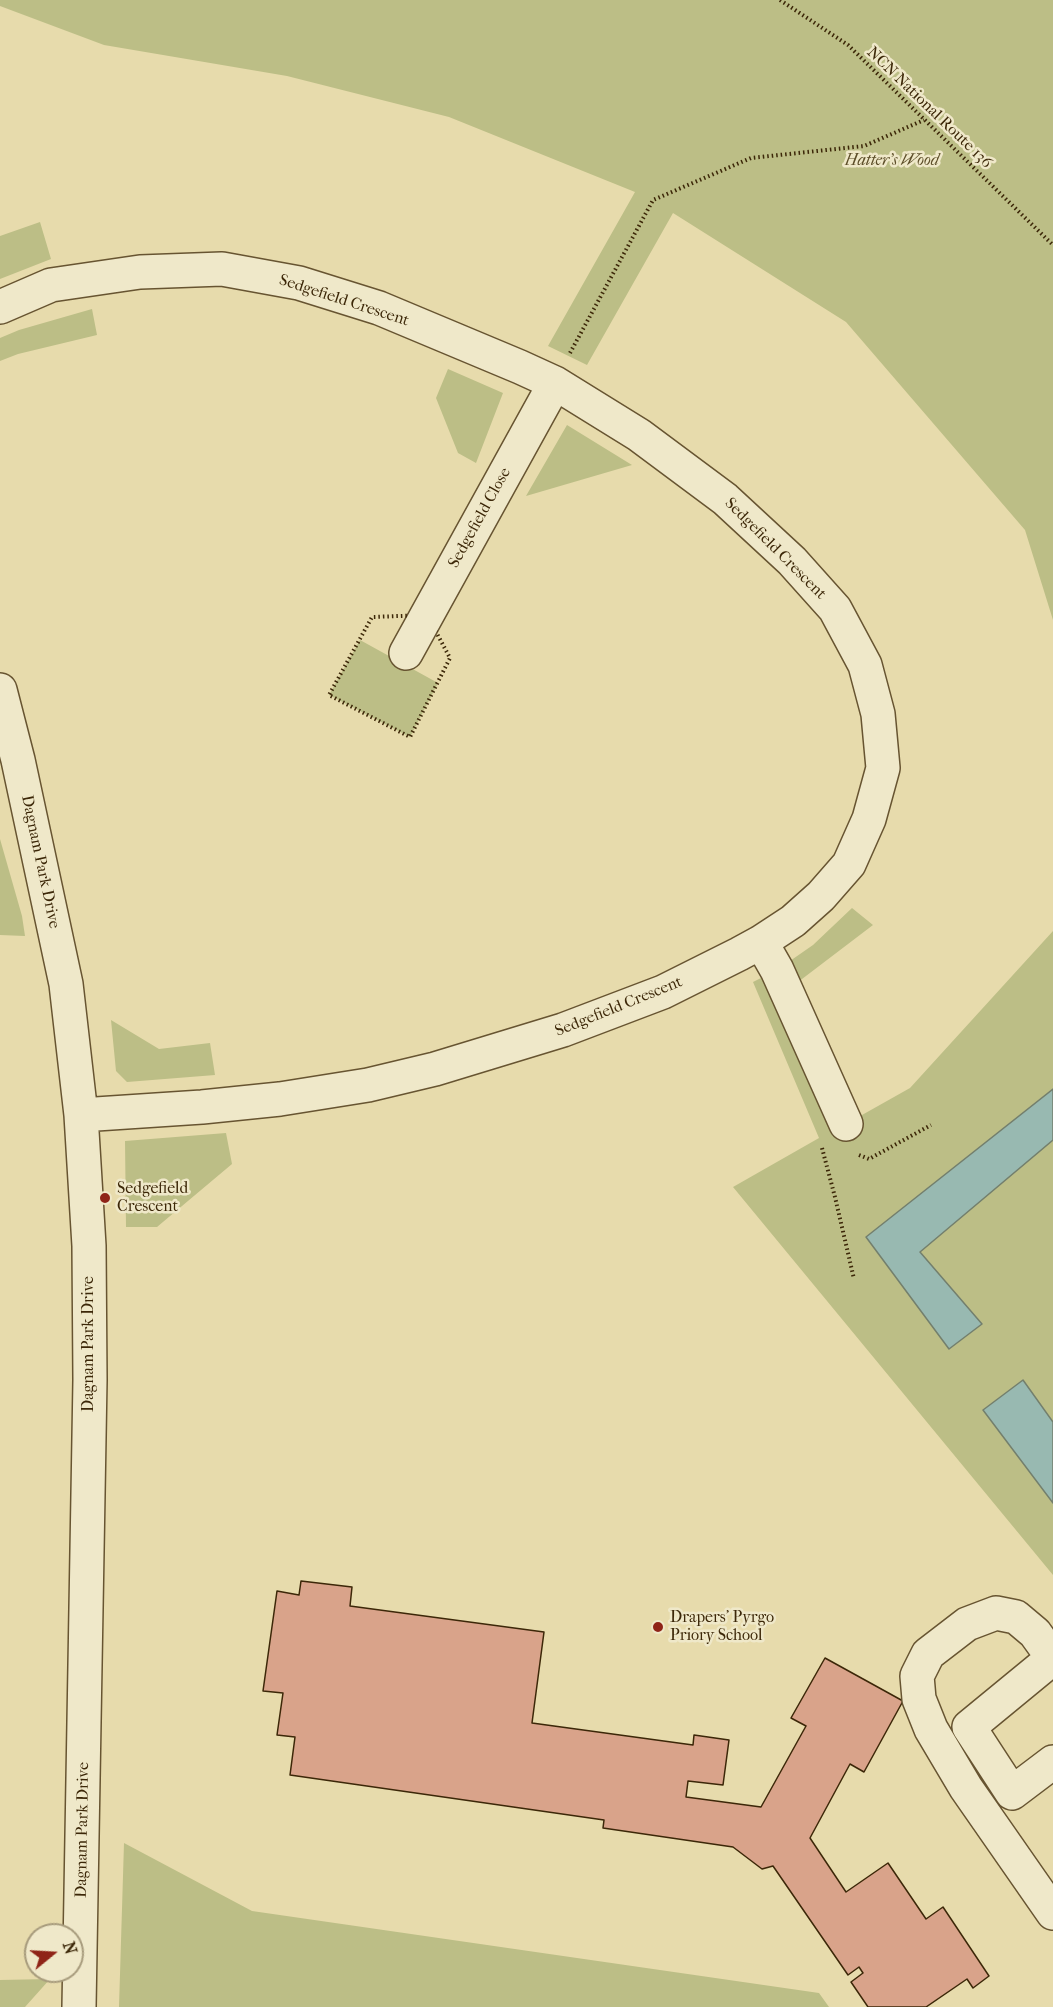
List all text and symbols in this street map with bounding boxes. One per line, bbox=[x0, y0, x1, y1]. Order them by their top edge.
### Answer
street label: NCN National Route 136 bbox=[862, 43, 996, 173]
park label: Hatter's Wood bbox=[845, 151, 939, 171]
street label: Sedgefield Crescent bbox=[277, 271, 411, 331]
street label: Sedgefield Close bbox=[445, 465, 515, 571]
street label: Sedgefield Crescent bbox=[720, 494, 830, 604]
street label: Dagnam Park Drive bbox=[16, 793, 64, 931]
street label: Sedgefield Crescent bbox=[553, 973, 685, 1041]
place label: Sedgefield Crescent bbox=[117, 1179, 188, 1217]
marker: Sedgefield Crescent bbox=[98, 1191, 112, 1205]
street label: Dagnam Park Drive bbox=[79, 1276, 99, 1412]
place label: Drapers' Pyrgo Priory School bbox=[670, 1608, 774, 1646]
marker: Drapers' Pyrgo Priory School bbox=[651, 1620, 665, 1634]
street label: Dagnam Park Drive bbox=[72, 1762, 94, 1898]
north arrow bbox=[24, 1923, 84, 1983]
text: N bbox=[59, 1939, 81, 1957]

